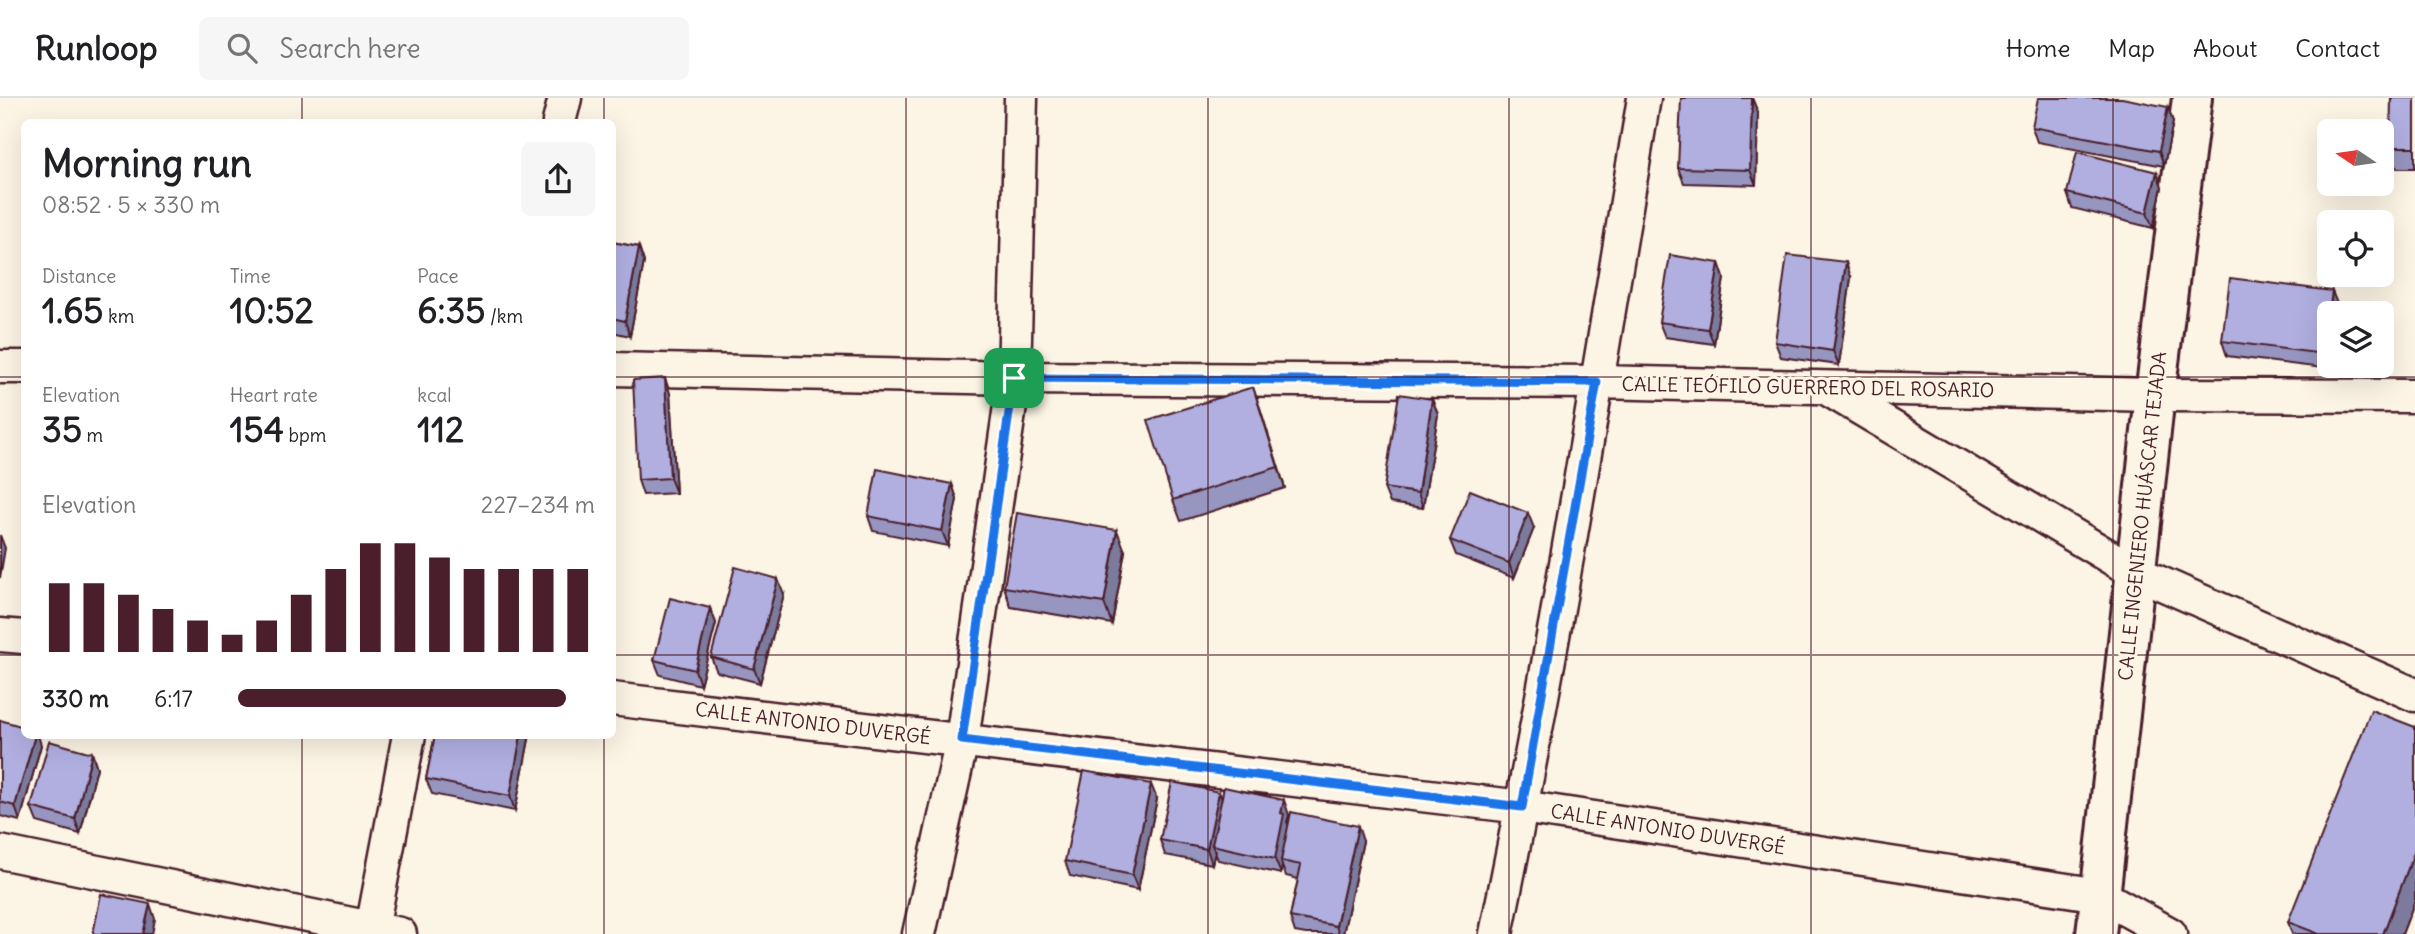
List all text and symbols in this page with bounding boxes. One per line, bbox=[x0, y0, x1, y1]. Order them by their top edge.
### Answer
search box bbox=[199, 17, 689, 80]
text: Runloop bbox=[35, 27, 157, 69]
icon: search bbox=[223, 29, 261, 67]
text: Search here bbox=[279, 32, 420, 65]
text: Home bbox=[2006, 33, 2070, 63]
text: Map bbox=[2108, 33, 2155, 63]
text: About bbox=[2193, 33, 2257, 63]
text: Contact bbox=[2295, 33, 2380, 63]
north arrow bbox=[2317, 119, 2394, 196]
map controls bbox=[2317, 119, 2394, 378]
text: Morning run bbox=[42, 140, 252, 187]
button: share bbox=[521, 142, 595, 216]
text: 08:52 · 5 × 330 m bbox=[42, 190, 220, 219]
button: locate bbox=[2317, 210, 2394, 287]
text: Distance bbox=[42, 264, 116, 288]
text: Time bbox=[230, 264, 271, 288]
text: Pace bbox=[417, 264, 459, 288]
text: 1.65 bbox=[42, 288, 103, 332]
text: 10:52 bbox=[230, 288, 314, 332]
text: 6:35 bbox=[417, 288, 485, 332]
button: layers bbox=[2317, 301, 2394, 378]
text: km bbox=[103, 304, 134, 328]
text: /km bbox=[485, 304, 523, 328]
pin bbox=[984, 348, 1044, 408]
street label: CALLE INGENIERO HUÁSCAR TEJADA bbox=[2113, 350, 2171, 682]
icon: arrive bbox=[995, 359, 1033, 397]
street label: CALLE TEÓFILO GUERRERO DEL ROSARIO bbox=[1622, 372, 1994, 402]
text: Elevation bbox=[42, 383, 120, 407]
text: Heart rate bbox=[230, 383, 318, 407]
text: kcal bbox=[417, 383, 452, 407]
text: 35 bbox=[42, 407, 82, 451]
text: 154 bbox=[230, 407, 284, 451]
text: 112 bbox=[417, 407, 464, 451]
text: m bbox=[82, 423, 103, 447]
text: bpm bbox=[284, 423, 326, 447]
text: Elevation bbox=[42, 490, 136, 519]
text: 227–234 m bbox=[481, 490, 595, 519]
text: 330 m bbox=[42, 684, 109, 713]
text: 6:17 bbox=[154, 684, 193, 713]
street label: CALLE ANTONIO DUVERGÉ bbox=[694, 697, 932, 749]
street label: CALLE ANTONIO DUVERGÉ bbox=[1549, 799, 1787, 859]

